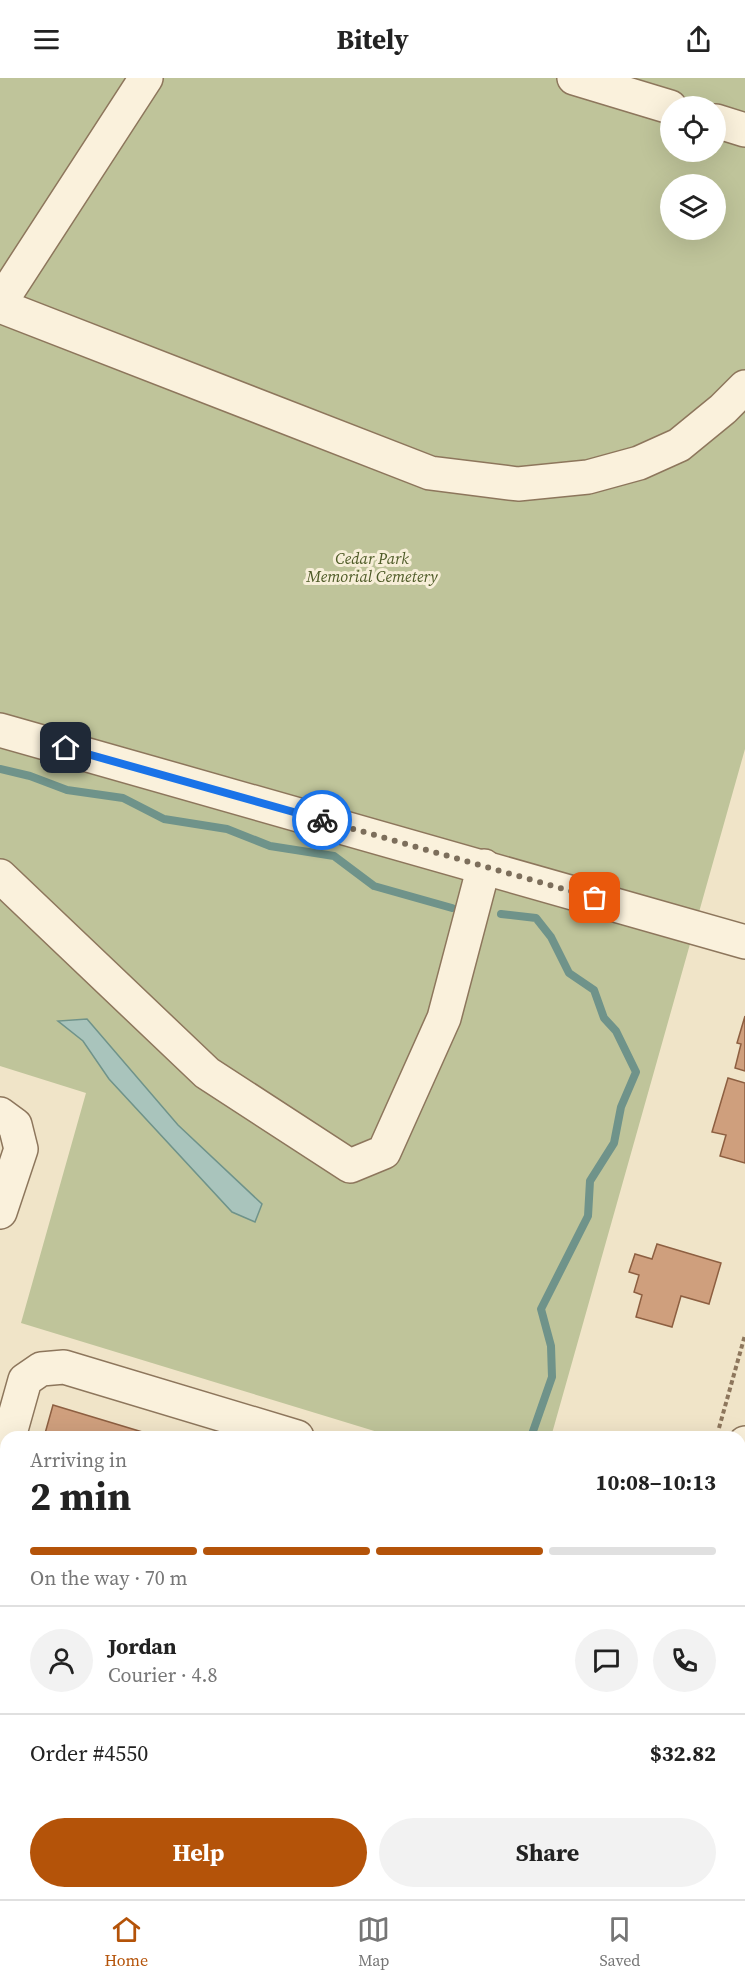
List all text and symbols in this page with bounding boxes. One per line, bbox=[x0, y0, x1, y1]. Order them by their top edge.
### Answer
text: Bitely bbox=[336, 21, 409, 58]
icon: menu bbox=[30, 23, 63, 56]
icon: share bbox=[682, 23, 715, 56]
map controls bbox=[660, 96, 726, 240]
button: locate bbox=[660, 96, 726, 162]
button: layers bbox=[660, 174, 726, 240]
park label: Cedar Park Memorial Cemetery bbox=[305, 547, 438, 587]
pin bbox=[40, 722, 91, 773]
icon: home bbox=[49, 731, 82, 764]
courier bbox=[292, 790, 352, 850]
icon: bike bbox=[306, 804, 339, 837]
pin bbox=[569, 872, 620, 923]
icon: bag bbox=[578, 881, 611, 914]
text: Arriving in bbox=[30, 1446, 127, 1474]
text: 10:08–10:13 bbox=[596, 1467, 716, 1497]
text: 2 min bbox=[30, 1470, 131, 1523]
text: On the way · 70 m bbox=[30, 1564, 187, 1592]
button: person bbox=[30, 1629, 93, 1692]
button: chat bbox=[575, 1629, 638, 1692]
button: phone bbox=[653, 1629, 716, 1692]
text: Jordan bbox=[108, 1631, 176, 1661]
text: Courier · 4.8 bbox=[108, 1661, 217, 1689]
text: Order #4550 bbox=[30, 1738, 148, 1768]
text: $32.82 bbox=[650, 1738, 716, 1768]
button: Help bbox=[30, 1818, 367, 1887]
button: Share bbox=[379, 1818, 716, 1887]
tab: Home bbox=[105, 1913, 148, 1971]
tab: Map bbox=[357, 1913, 390, 1971]
tab: Saved bbox=[599, 1913, 640, 1971]

